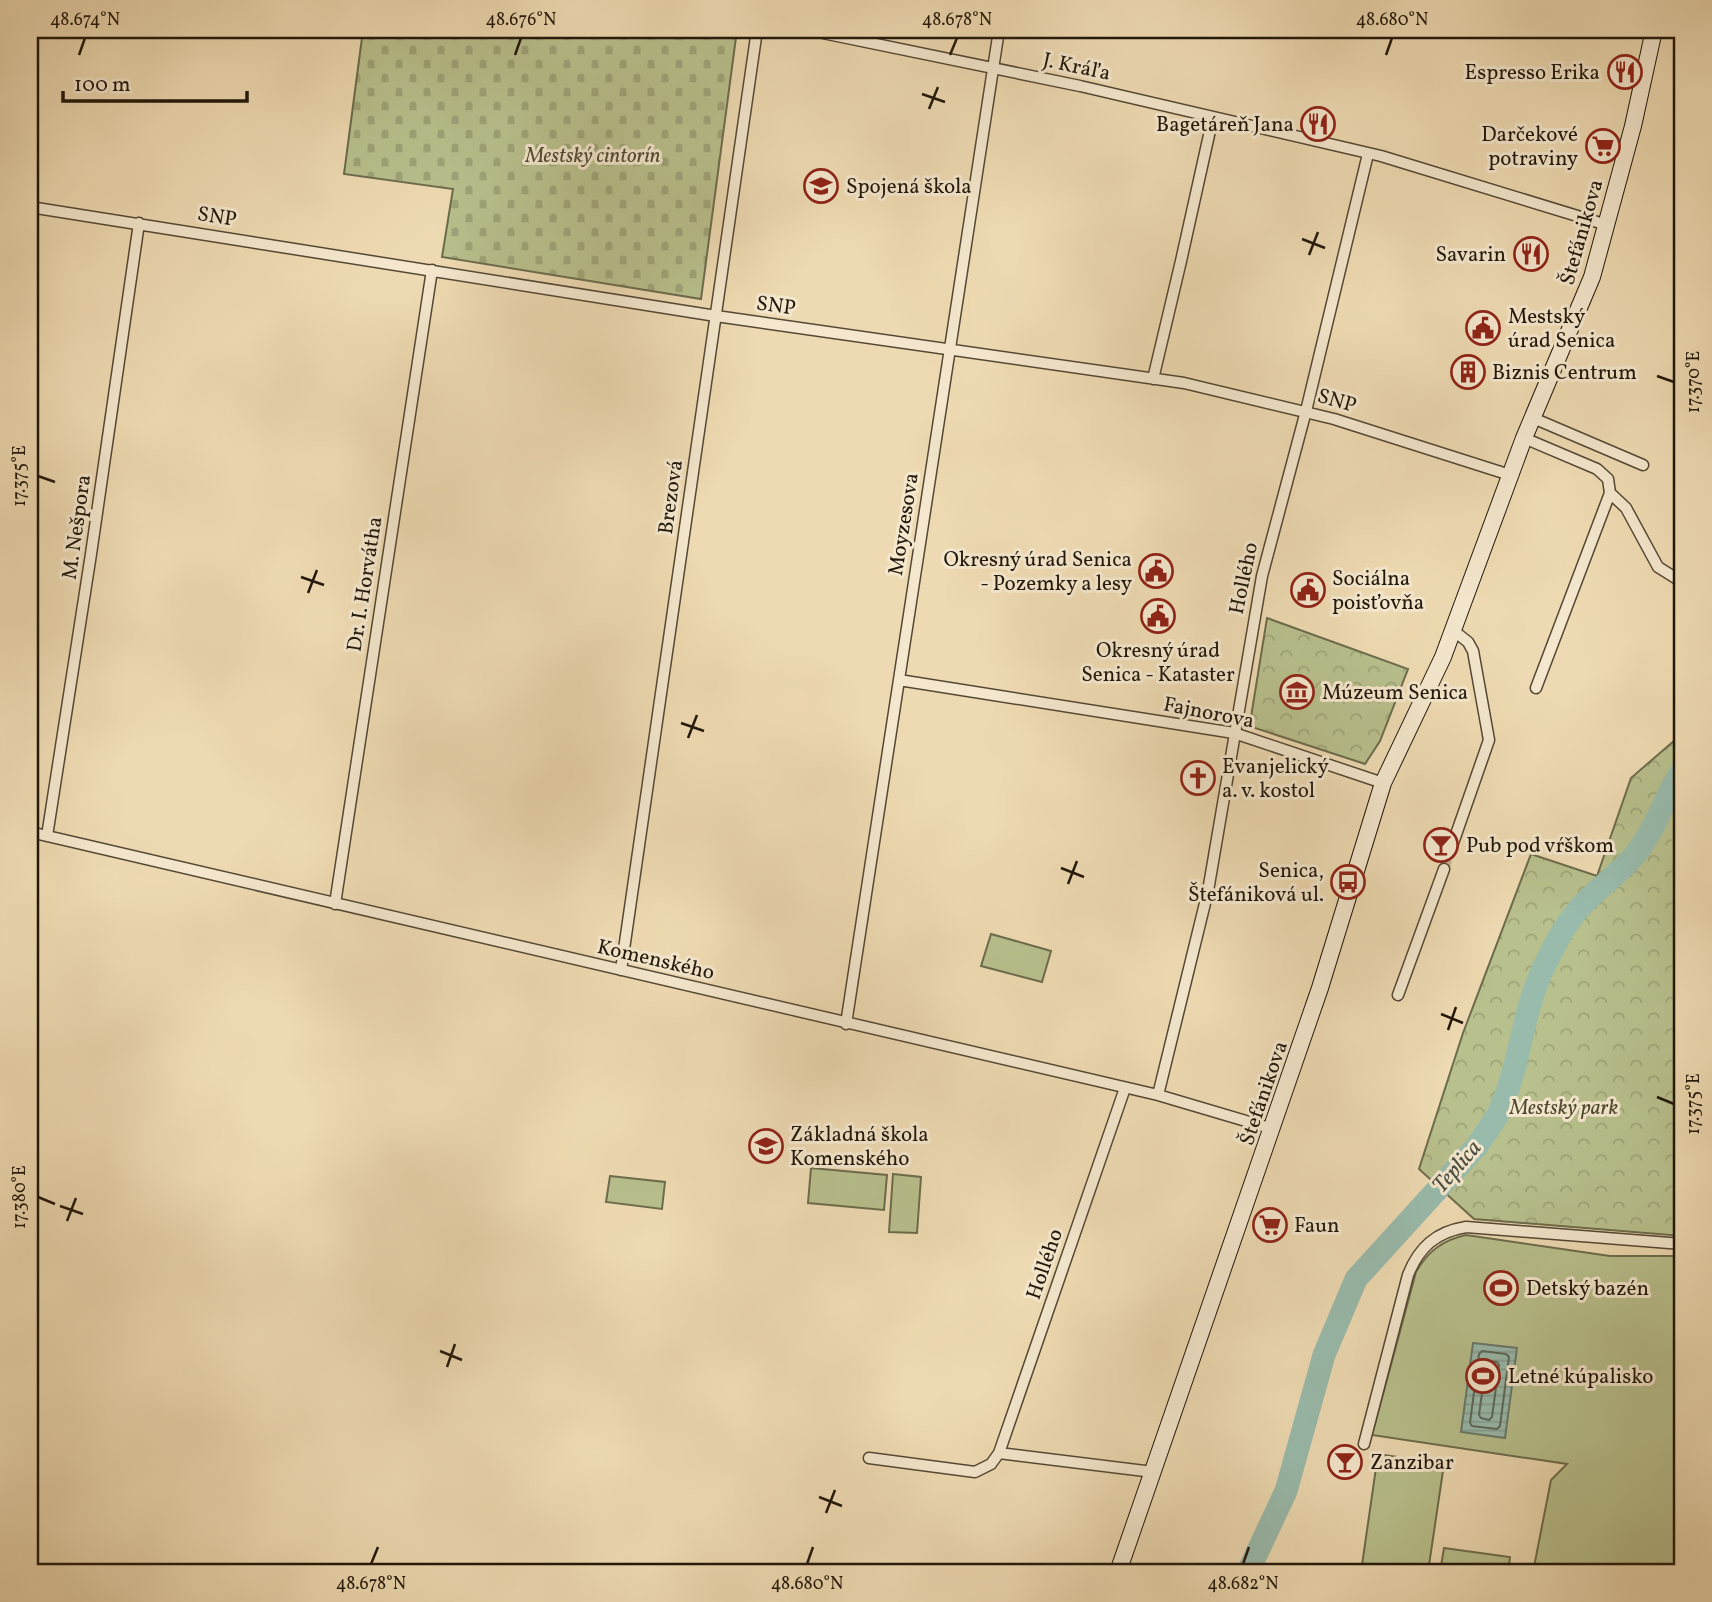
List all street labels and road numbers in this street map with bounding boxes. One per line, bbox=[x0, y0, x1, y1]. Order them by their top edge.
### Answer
street label: J. Kráľa bbox=[1040, 46, 1113, 89]
street label: Štefánikova bbox=[1554, 176, 1611, 289]
street label: SNP bbox=[195, 200, 238, 235]
street label: SNP bbox=[754, 289, 797, 324]
street label: SNP bbox=[1314, 382, 1360, 421]
street label: Brezová bbox=[652, 458, 691, 536]
street label: Moyzesova bbox=[882, 471, 927, 578]
street label: M. Nešpora bbox=[56, 473, 99, 582]
street label: Dr. I. Horvátha bbox=[340, 515, 390, 654]
street label: Hollého bbox=[1223, 540, 1266, 617]
street label: Fajnorova bbox=[1161, 690, 1257, 736]
street label: Komenského bbox=[594, 933, 717, 988]
street label: Štefánikova bbox=[1233, 1037, 1296, 1150]
street label: Hollého bbox=[1020, 1225, 1071, 1304]

